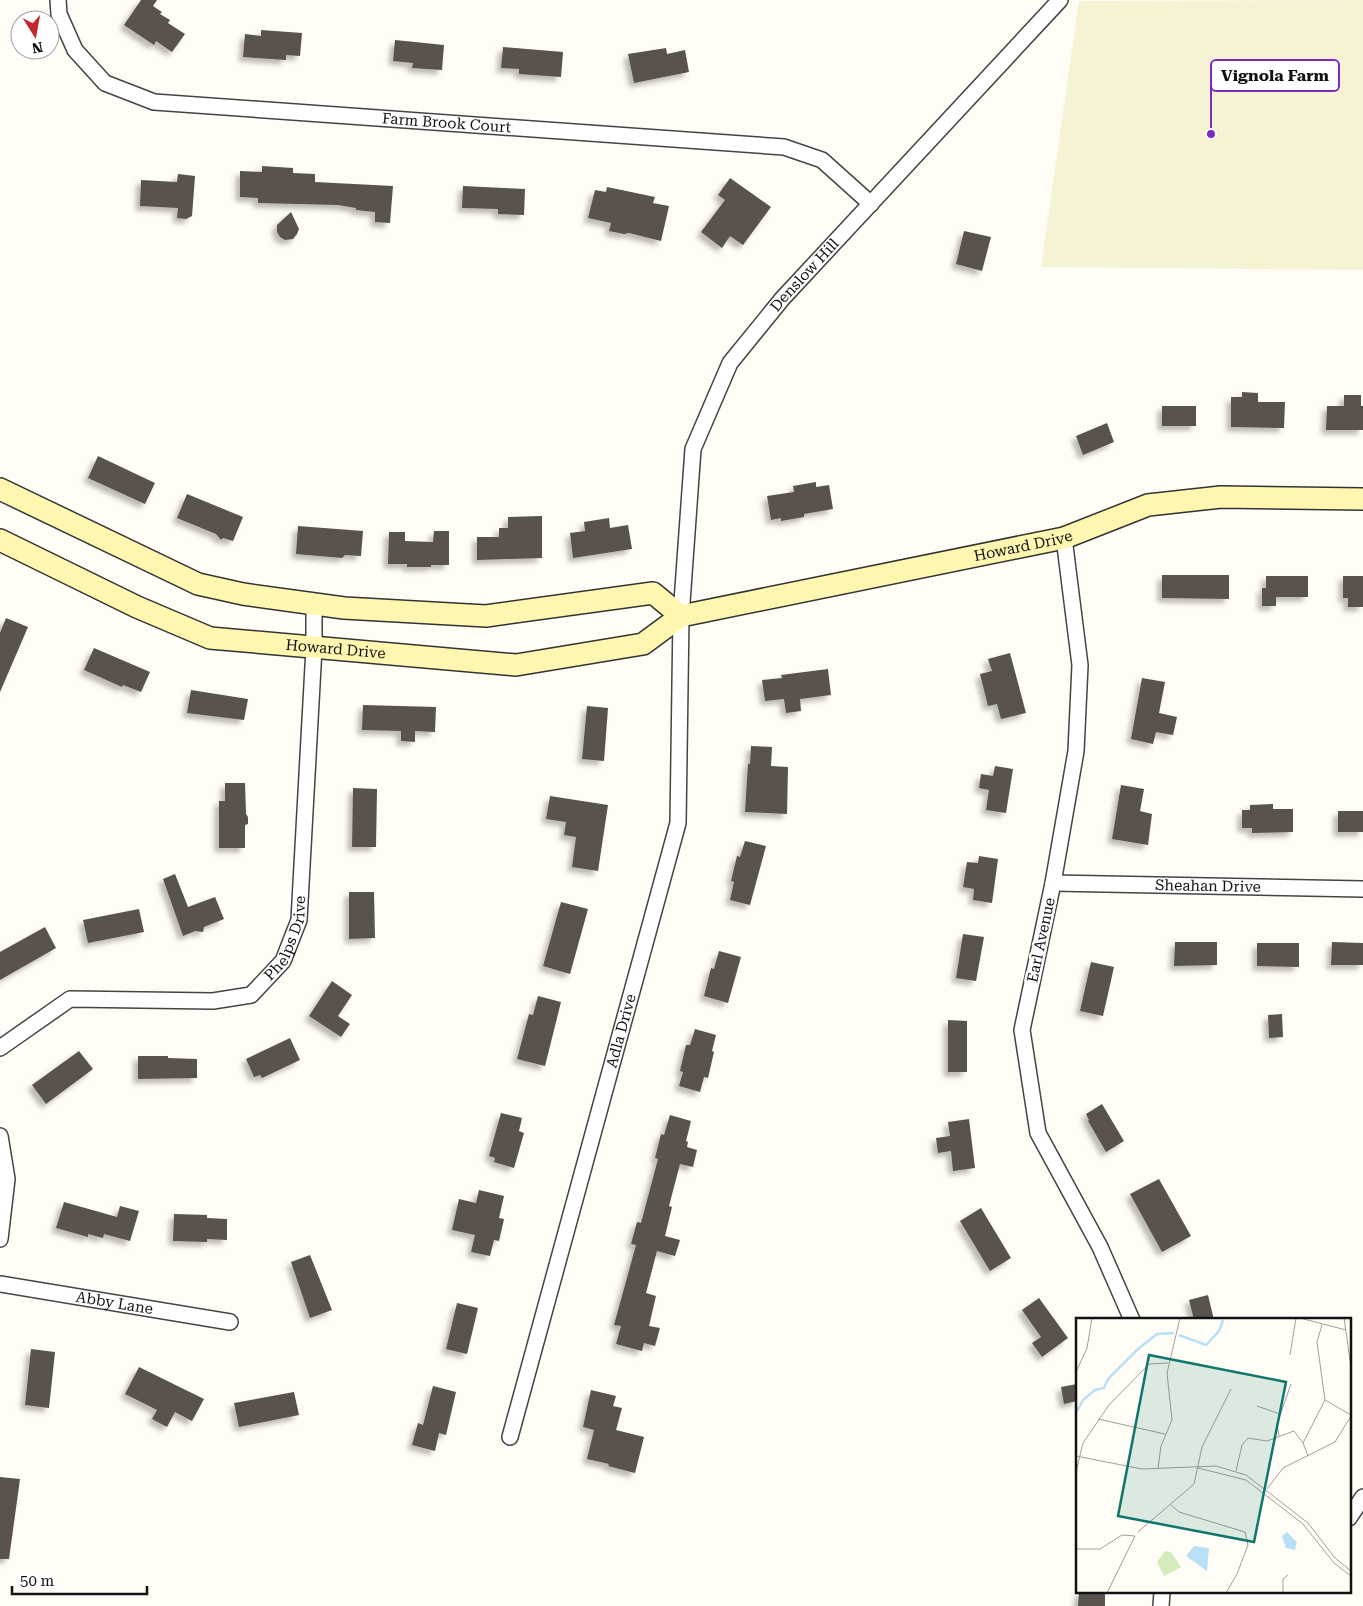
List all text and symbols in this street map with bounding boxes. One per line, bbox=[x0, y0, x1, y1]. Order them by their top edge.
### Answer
north arrow bbox=[10, 10, 60, 60]
text: N bbox=[30, 39, 44, 57]
callout: Vignola Farm bbox=[1211, 60, 1339, 91]
text: Vignola Farm bbox=[1221, 66, 1329, 85]
street label: Farm Brook Court bbox=[382, 109, 512, 137]
street label: Denslow Hill bbox=[766, 234, 843, 315]
street label: Howard Drive bbox=[972, 527, 1075, 565]
street label: Howard Drive bbox=[285, 636, 386, 662]
street label: Sheahan Drive bbox=[1155, 876, 1261, 896]
street label: Phelps Drive bbox=[260, 895, 309, 984]
street label: Earl Avenue bbox=[1023, 896, 1059, 984]
street label: Adla Drive bbox=[602, 992, 640, 1070]
street label: Abby Lane bbox=[75, 1288, 154, 1318]
inset map bbox=[1076, 1318, 1350, 1594]
scale bar bbox=[12, 1564, 148, 1596]
text: 50 m bbox=[20, 1572, 55, 1590]

